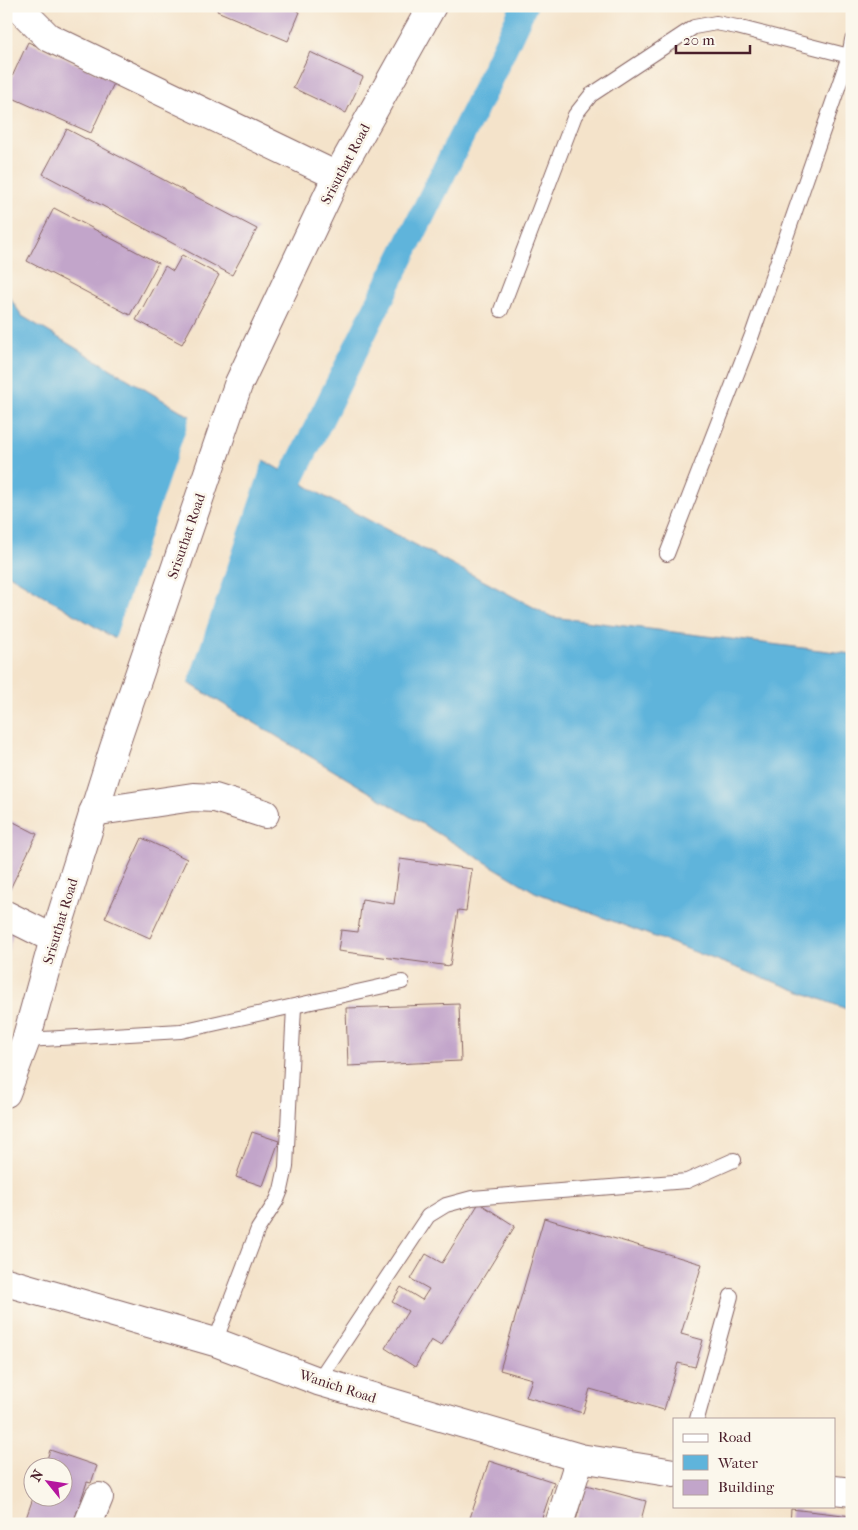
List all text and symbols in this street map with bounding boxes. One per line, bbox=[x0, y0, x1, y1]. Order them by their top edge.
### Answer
scale bar bbox=[676, 22, 749, 54]
text: 20 m bbox=[683, 31, 715, 49]
street label: Srisuthat Road bbox=[317, 121, 374, 207]
street label: Srisuthat Road bbox=[164, 491, 209, 581]
street label: Srisuthat Road bbox=[39, 876, 82, 966]
street label: Wanich Road bbox=[296, 1366, 379, 1407]
legend bbox=[673, 1418, 836, 1508]
text: Road bbox=[718, 1428, 752, 1446]
text: Water bbox=[717, 1454, 758, 1472]
north arrow bbox=[22, 1458, 72, 1508]
text: N bbox=[27, 1467, 47, 1485]
text: Building bbox=[718, 1478, 775, 1496]

